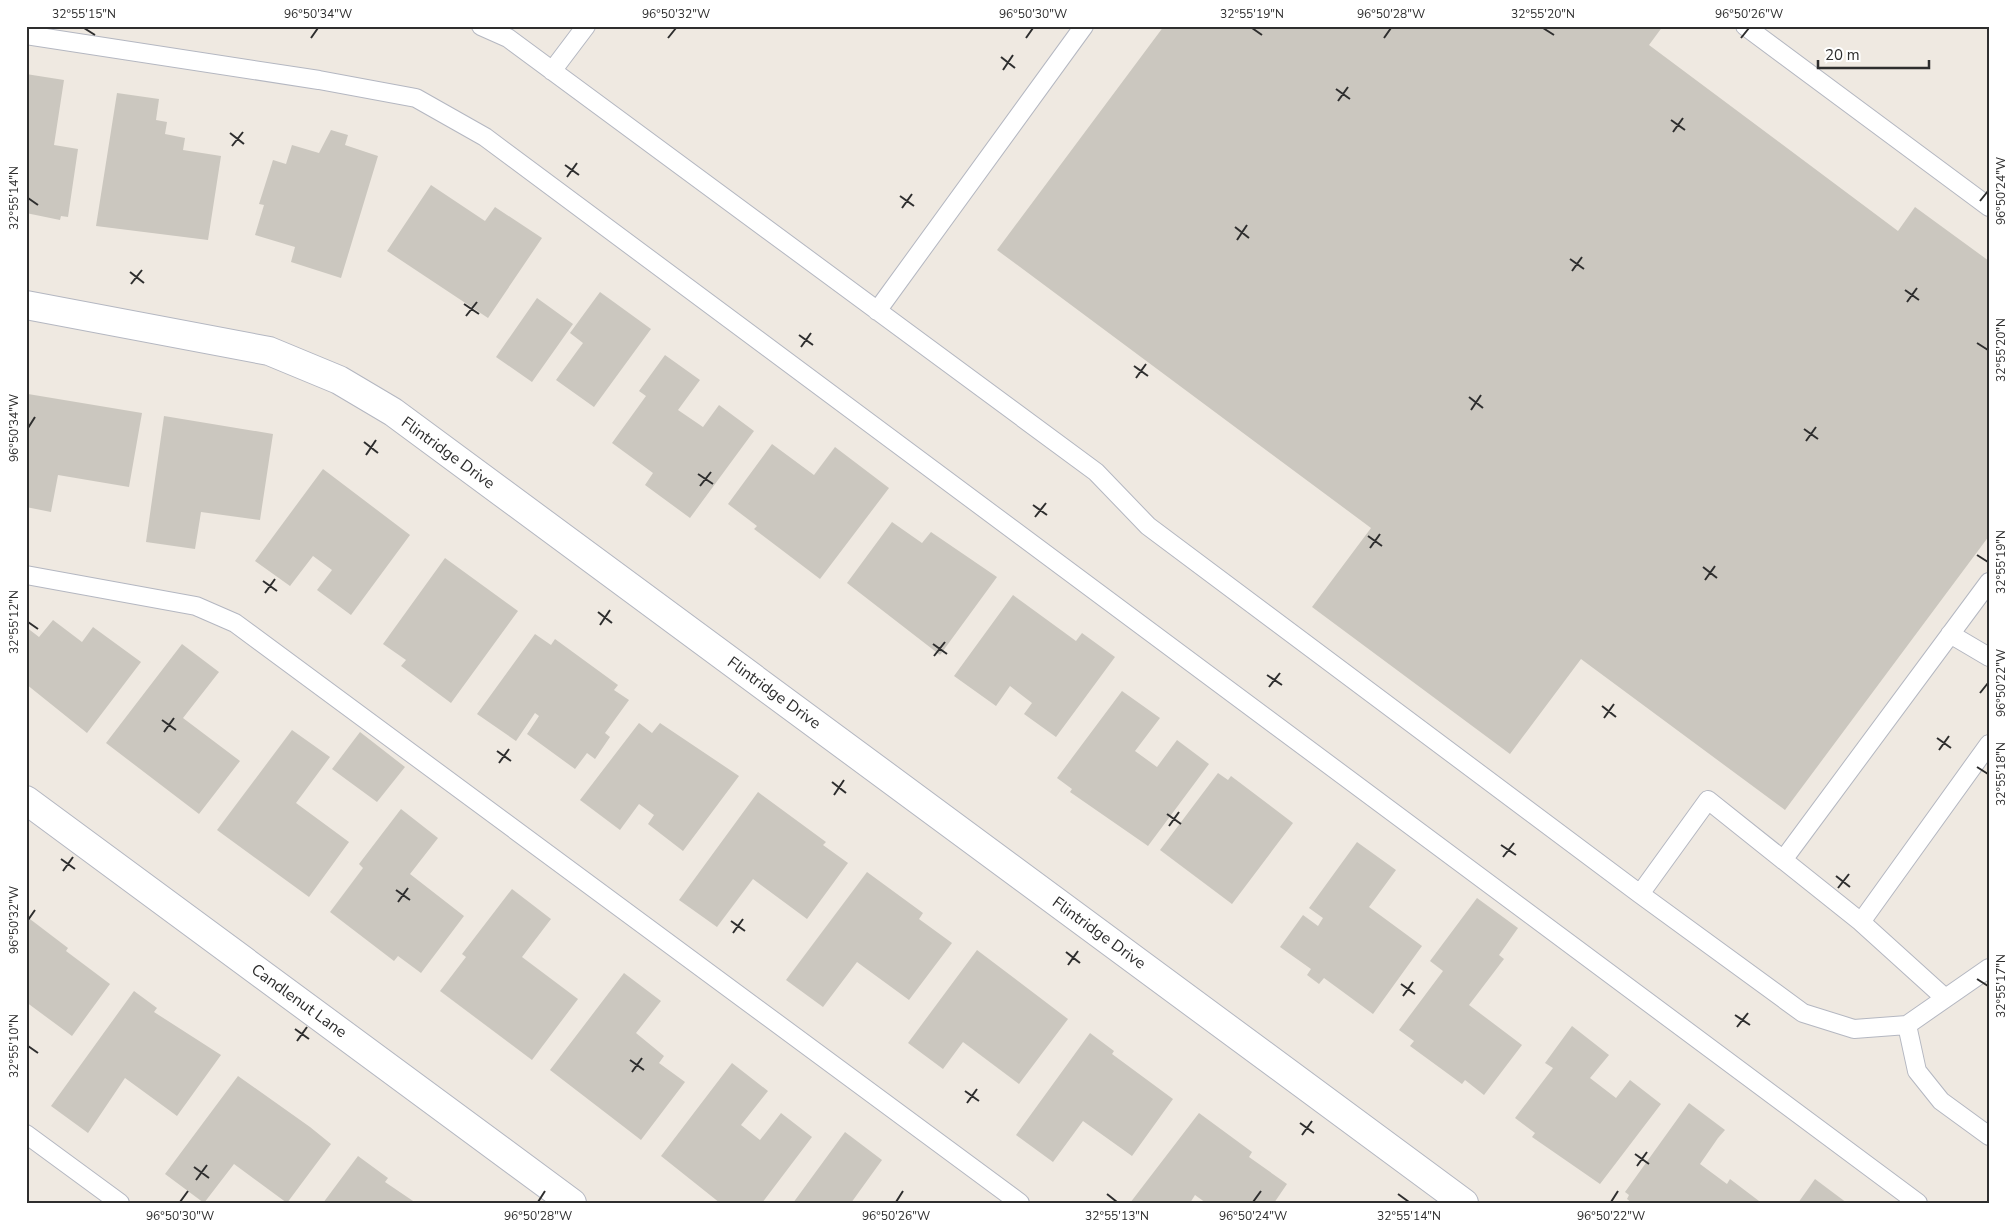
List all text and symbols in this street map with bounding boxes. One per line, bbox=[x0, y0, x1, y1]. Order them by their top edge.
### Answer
text: 32°55'15"N bbox=[52, 6, 116, 22]
text: 96°50'34"W bbox=[284, 6, 352, 22]
text: 96°50'32"W bbox=[642, 6, 710, 22]
text: 96°50'30"W bbox=[999, 6, 1067, 22]
text: 32°55'19"N bbox=[1220, 6, 1284, 22]
text: 96°50'28"W bbox=[1357, 6, 1425, 22]
text: 32°55'20"N bbox=[1511, 6, 1575, 22]
text: 96°50'26"W bbox=[1715, 6, 1783, 22]
scale bar bbox=[1818, 38, 1929, 70]
text: 20 m bbox=[1825, 45, 1860, 65]
text: 96°50'24"W bbox=[1993, 157, 2009, 225]
text: 32°55'14"N bbox=[6, 166, 22, 230]
text: 32°55'20"N bbox=[1993, 318, 2009, 382]
text: 96°50'34"W bbox=[6, 394, 22, 462]
street label: Flintridge Drive bbox=[397, 412, 499, 494]
text: 32°55'19"N bbox=[1993, 530, 2009, 594]
text: 32°55'12"N bbox=[6, 590, 22, 654]
text: 96°50'22"W bbox=[1993, 649, 2009, 717]
street label: Flintridge Drive bbox=[723, 652, 825, 734]
text: 32°55'18"N bbox=[1993, 742, 2009, 806]
text: 96°50'32"W bbox=[6, 886, 22, 954]
street label: Flintridge Drive bbox=[1048, 892, 1150, 974]
text: 32°55'17"N bbox=[1993, 954, 2009, 1018]
street label: Candlenut Lane bbox=[247, 959, 351, 1043]
text: 32°55'10"N bbox=[6, 1014, 22, 1078]
text: 96°50'30"W bbox=[146, 1208, 214, 1224]
text: 96°50'28"W bbox=[504, 1208, 572, 1224]
text: 96°50'26"W bbox=[862, 1208, 930, 1224]
text: 32°55'13"N bbox=[1085, 1208, 1149, 1224]
text: 96°50'24"W bbox=[1219, 1208, 1287, 1224]
text: 32°55'14"N bbox=[1377, 1208, 1441, 1224]
text: 96°50'22"W bbox=[1577, 1208, 1645, 1224]

